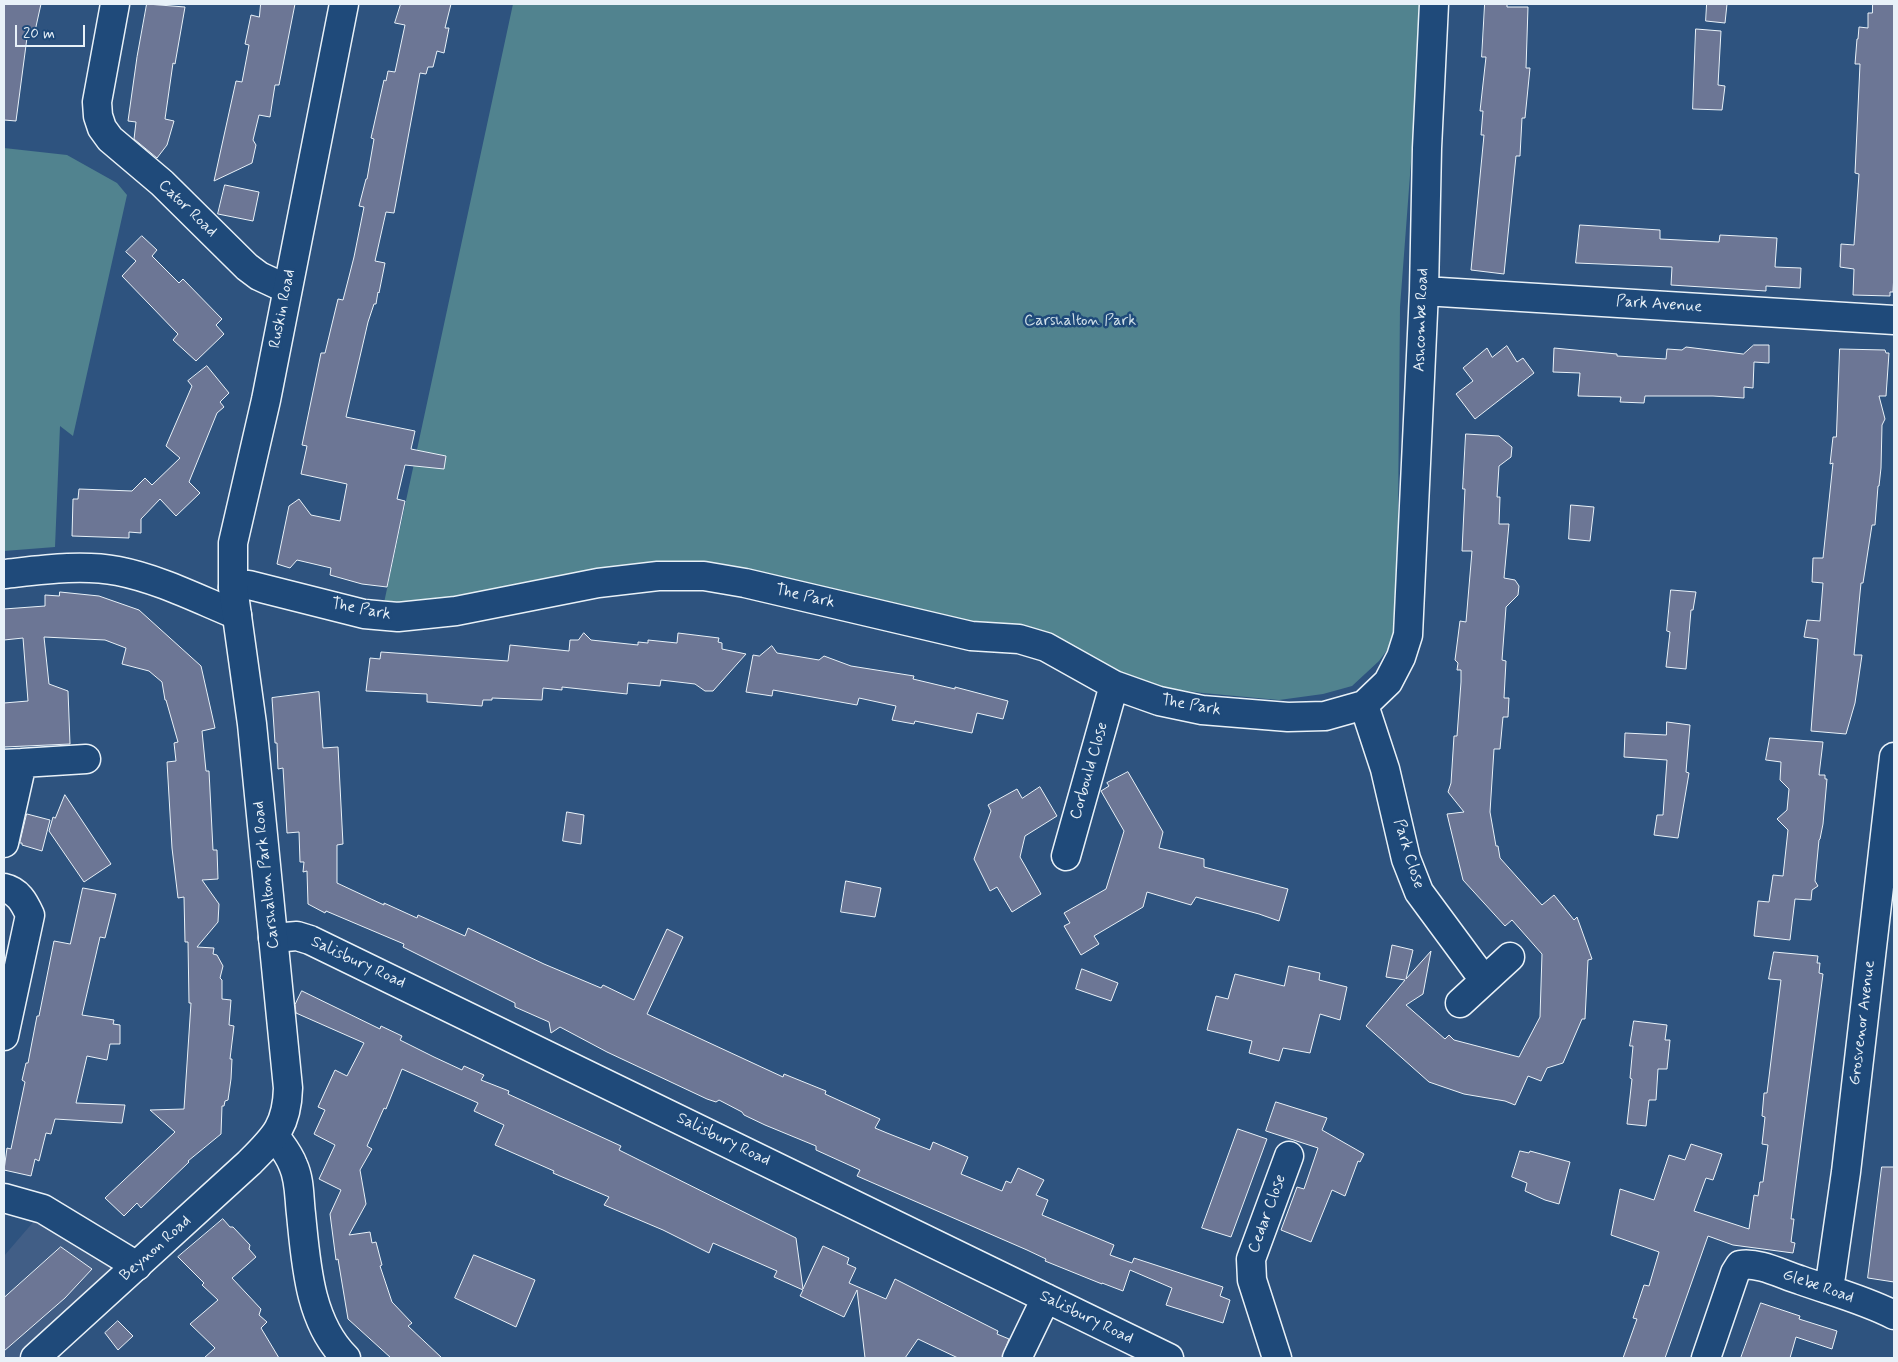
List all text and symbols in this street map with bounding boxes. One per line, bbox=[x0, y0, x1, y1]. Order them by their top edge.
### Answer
scale bar bbox=[18, 15, 88, 47]
text: 20 m bbox=[23, 24, 55, 44]
street label: Cator Road bbox=[154, 176, 220, 242]
street label: Ruskin Road bbox=[266, 268, 300, 350]
street label: Ashcombe Road bbox=[1411, 268, 1433, 372]
street label: Park Avenue bbox=[1615, 292, 1703, 318]
park label: Carshalton Park bbox=[1024, 312, 1136, 332]
street label: The Park bbox=[773, 581, 837, 613]
street label: The Park bbox=[330, 595, 392, 625]
street label: The Park bbox=[1160, 691, 1222, 721]
street label: Corbould Close bbox=[1067, 720, 1113, 822]
street label: Carshalton Park Road bbox=[250, 800, 284, 950]
street label: Park Close bbox=[1388, 817, 1428, 891]
street label: Salisbury Road bbox=[308, 933, 408, 993]
street label: Grosvenor Avenue bbox=[1846, 959, 1880, 1087]
street label: Salisbury Road bbox=[673, 1109, 773, 1171]
street label: Cedar Close bbox=[1245, 1172, 1291, 1256]
street label: Beynon Road bbox=[116, 1212, 196, 1286]
street label: Glebe Road bbox=[1780, 1266, 1856, 1308]
street label: Salisbury Road bbox=[1036, 1287, 1136, 1349]

